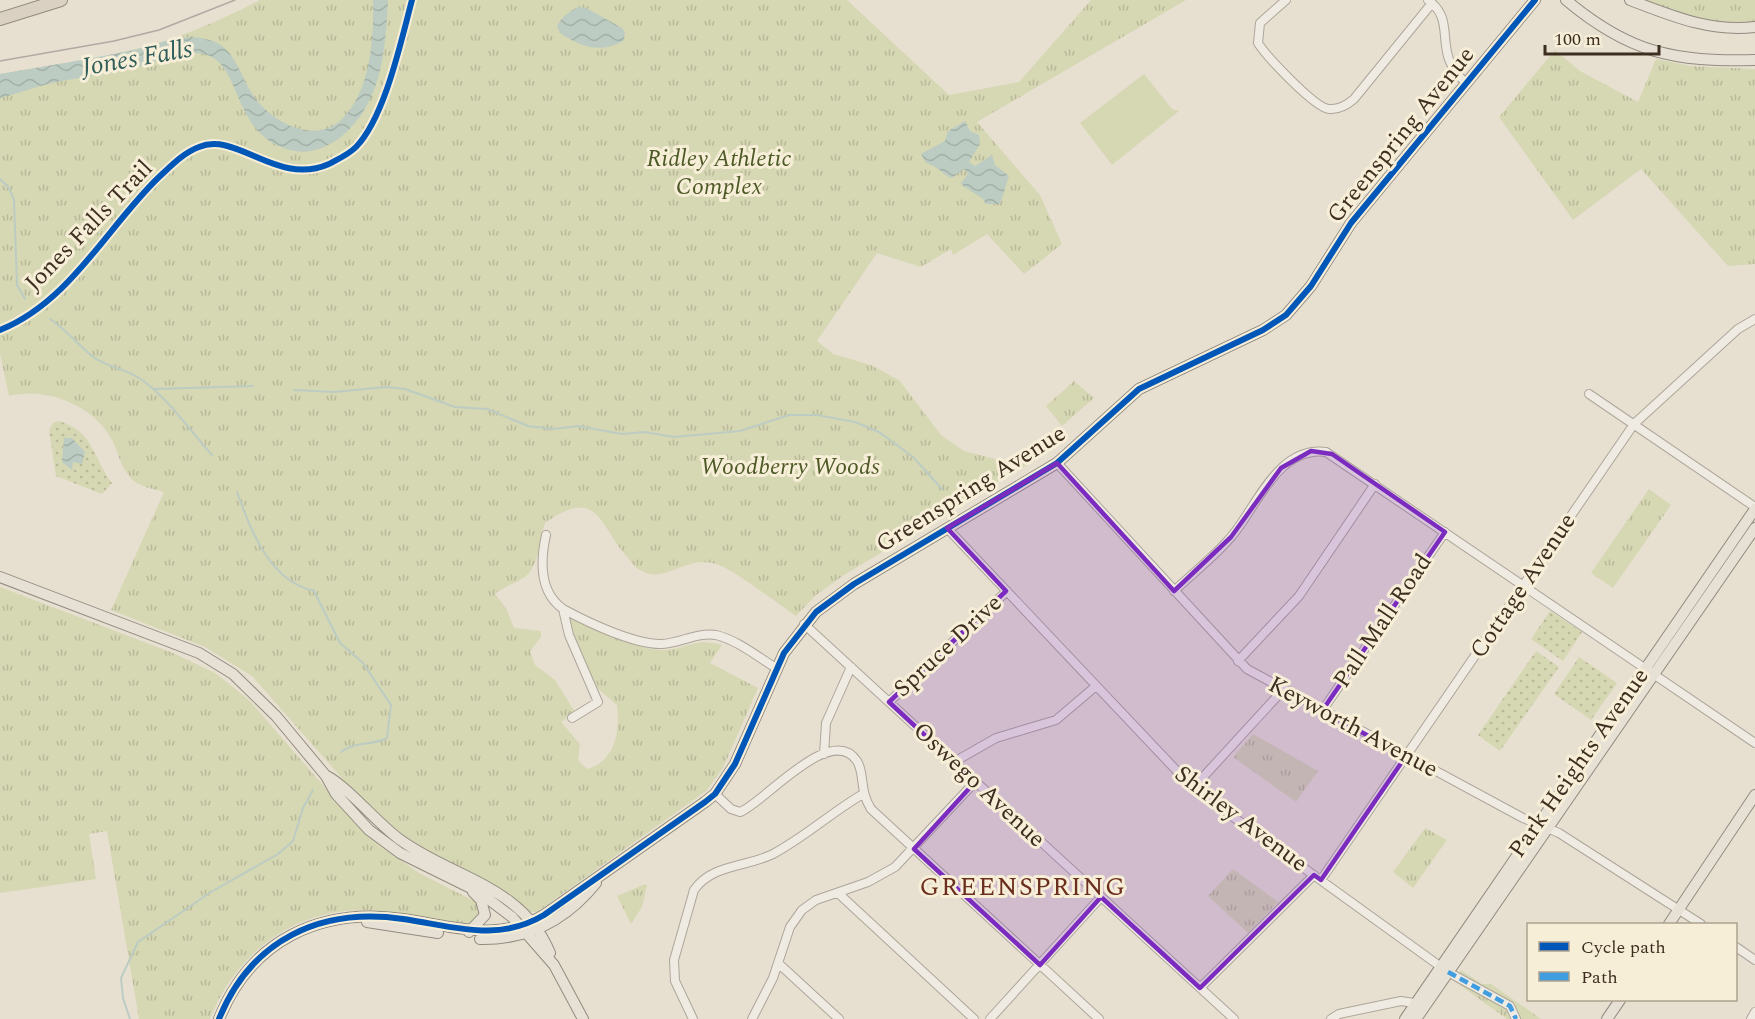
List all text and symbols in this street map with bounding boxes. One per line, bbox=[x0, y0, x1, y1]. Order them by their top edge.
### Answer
scale bar bbox=[1545, 18, 1659, 56]
text: 100 m bbox=[1554, 26, 1601, 53]
water label: Jones Falls bbox=[77, 29, 195, 88]
street label: Greenspring Avenue bbox=[1318, 39, 1484, 231]
park label: Ridley Athletic Complex bbox=[646, 141, 792, 205]
street label: Jones Falls Trail bbox=[16, 152, 162, 300]
street label: Greenspring Avenue bbox=[869, 416, 1073, 562]
park label: Woodberry Woods bbox=[700, 449, 880, 485]
street label: Cottage Avenue bbox=[1461, 506, 1585, 666]
street label: Pall Mall Road bbox=[1325, 547, 1441, 695]
street label: Spruce Drive bbox=[886, 586, 1010, 706]
street label: Park Heights Avenue bbox=[1500, 661, 1658, 865]
street label: Keyworth Avenue bbox=[1261, 667, 1445, 787]
street label: Oswego Avenue bbox=[904, 714, 1054, 856]
street label: Shirley Avenue bbox=[1167, 757, 1315, 881]
district label: GREENSPRING bbox=[920, 867, 1126, 907]
legend bbox=[1527, 923, 1737, 1001]
text: Cycle path bbox=[1581, 934, 1666, 961]
text: Path bbox=[1581, 964, 1618, 991]

